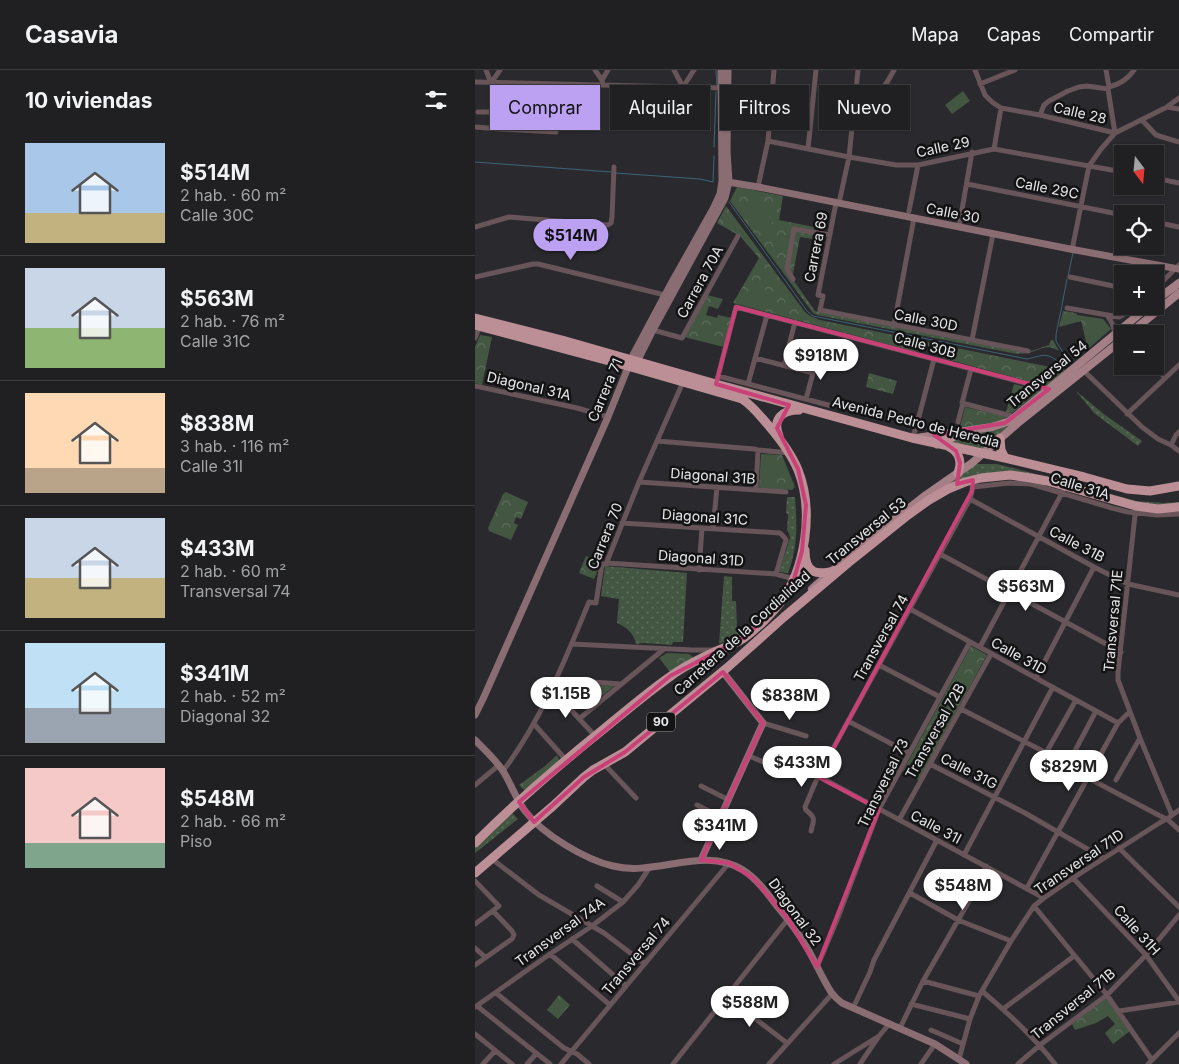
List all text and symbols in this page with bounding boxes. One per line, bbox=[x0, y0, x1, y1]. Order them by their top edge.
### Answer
text: Casavia bbox=[25, 20, 118, 49]
text: Mapa bbox=[911, 24, 959, 45]
text: Capas bbox=[987, 24, 1041, 45]
text: Compartir bbox=[1069, 24, 1154, 45]
chip: Comprar bbox=[490, 85, 600, 130]
chip: Alquilar bbox=[610, 85, 710, 130]
chip: Filtros bbox=[720, 85, 809, 130]
chip: Nuevo bbox=[819, 85, 910, 130]
icon: filters bbox=[422, 86, 450, 114]
text: 10 viviendas bbox=[25, 88, 153, 113]
street label: Calle 28 bbox=[1052, 98, 1108, 127]
street label: Calle 29 bbox=[915, 133, 971, 160]
north arrow bbox=[1114, 145, 1164, 195]
map controls bbox=[1114, 145, 1164, 375]
text: $514M bbox=[180, 160, 250, 185]
icon: home bbox=[65, 163, 125, 223]
street label: Calle 29C bbox=[1014, 173, 1080, 202]
text: 2 hab. · 60 m² bbox=[180, 185, 286, 205]
street label: Calle 30 bbox=[925, 199, 981, 226]
text: Calle 30C bbox=[180, 205, 254, 225]
button: locate bbox=[1114, 205, 1164, 255]
street label: Carrera 69 bbox=[800, 210, 831, 283]
pin: $514M bbox=[536, 218, 606, 261]
text: $514M bbox=[544, 225, 598, 245]
street label: Carrera 70A bbox=[673, 242, 727, 321]
button: + bbox=[1114, 265, 1164, 315]
text: $563M bbox=[180, 286, 254, 311]
icon: home bbox=[65, 288, 125, 348]
street label: Calle 30D bbox=[893, 305, 959, 334]
text: 2 hab. · 76 m² bbox=[180, 311, 285, 331]
button: − bbox=[1114, 325, 1164, 375]
street label: Calle 30B bbox=[892, 328, 958, 361]
text: Calle 31C bbox=[180, 331, 250, 351]
street label: Transversal 54 bbox=[1003, 336, 1090, 411]
pin: $918M bbox=[786, 338, 856, 381]
text: $918M bbox=[794, 345, 848, 365]
street label: Carrera 71 bbox=[584, 355, 626, 424]
street label: Diagonal 31A bbox=[485, 368, 573, 404]
street label: Avenida Pedro de Heredia bbox=[831, 392, 1001, 451]
text: $838M bbox=[180, 411, 254, 436]
icon: home bbox=[65, 413, 125, 473]
text: 3 hab. · 116 m² bbox=[180, 436, 289, 456]
text: Calle 31I bbox=[180, 456, 243, 476]
street label: Diagonal 31B bbox=[670, 464, 756, 487]
street label: Calle 31A bbox=[1049, 468, 1112, 503]
street label: Transversal 53 bbox=[822, 493, 909, 568]
street label: Carrera 70 bbox=[583, 500, 626, 572]
street label: Diagonal 31C bbox=[661, 505, 749, 528]
street label: Calle 31B bbox=[1047, 522, 1108, 565]
text: $433M bbox=[180, 536, 255, 561]
icon: home bbox=[65, 538, 125, 598]
street label: Diagonal 31D bbox=[657, 546, 745, 569]
text: 2 hab. · 60 m² bbox=[180, 561, 286, 581]
street label: Carretera de la Cordialidad bbox=[670, 567, 813, 698]
street label: Transversal 71E bbox=[1100, 569, 1125, 673]
pin: $563M bbox=[991, 570, 1061, 612]
text: $563M bbox=[998, 576, 1054, 596]
text: Transversal 74 bbox=[180, 581, 291, 601]
street label: Transversal 74 bbox=[850, 591, 911, 684]
street label: Calle 31D bbox=[988, 633, 1050, 678]
text: $341M bbox=[180, 661, 249, 686]
icon: home bbox=[65, 663, 125, 723]
pin: $1.15B bbox=[525, 676, 607, 719]
pin: $838M bbox=[755, 678, 825, 721]
street label: Transversal 72B bbox=[901, 680, 968, 781]
text: $1.15B bbox=[542, 683, 590, 703]
text: $838M bbox=[762, 685, 818, 705]
text: 2 hab. · 52 m² bbox=[180, 686, 286, 706]
text: Diagonal 32 bbox=[180, 706, 270, 726]
road number: 90 bbox=[647, 712, 675, 732]
street label: Transversal 73 bbox=[854, 735, 911, 830]
pin: $433M bbox=[767, 746, 837, 788]
street label: Calle 31G bbox=[938, 749, 1001, 792]
pin: $829M bbox=[1034, 750, 1104, 792]
text: $433M bbox=[774, 752, 830, 772]
text: $829M bbox=[1041, 756, 1097, 776]
text: $548M bbox=[180, 786, 255, 811]
icon: home bbox=[65, 788, 125, 848]
street label: Calle 31I bbox=[908, 806, 965, 847]
pin: $341M bbox=[685, 808, 755, 851]
text: 2 hab. · 66 m² bbox=[180, 811, 286, 831]
text: $341M bbox=[694, 815, 746, 835]
street label: Transversal 71D bbox=[1031, 825, 1127, 898]
text: Piso bbox=[180, 831, 212, 851]
pin: $548M bbox=[928, 868, 998, 911]
street label: Diagonal 32 bbox=[765, 875, 825, 949]
text: $548M bbox=[935, 875, 991, 895]
street label: Transversal 74A bbox=[512, 893, 608, 970]
street label: Calle 31H bbox=[1110, 901, 1164, 958]
street label: Transversal 74 bbox=[598, 913, 673, 998]
street label: Transversal 71B bbox=[1027, 964, 1118, 1043]
pin: $588M bbox=[715, 986, 785, 1028]
text: $588M bbox=[722, 992, 778, 1012]

